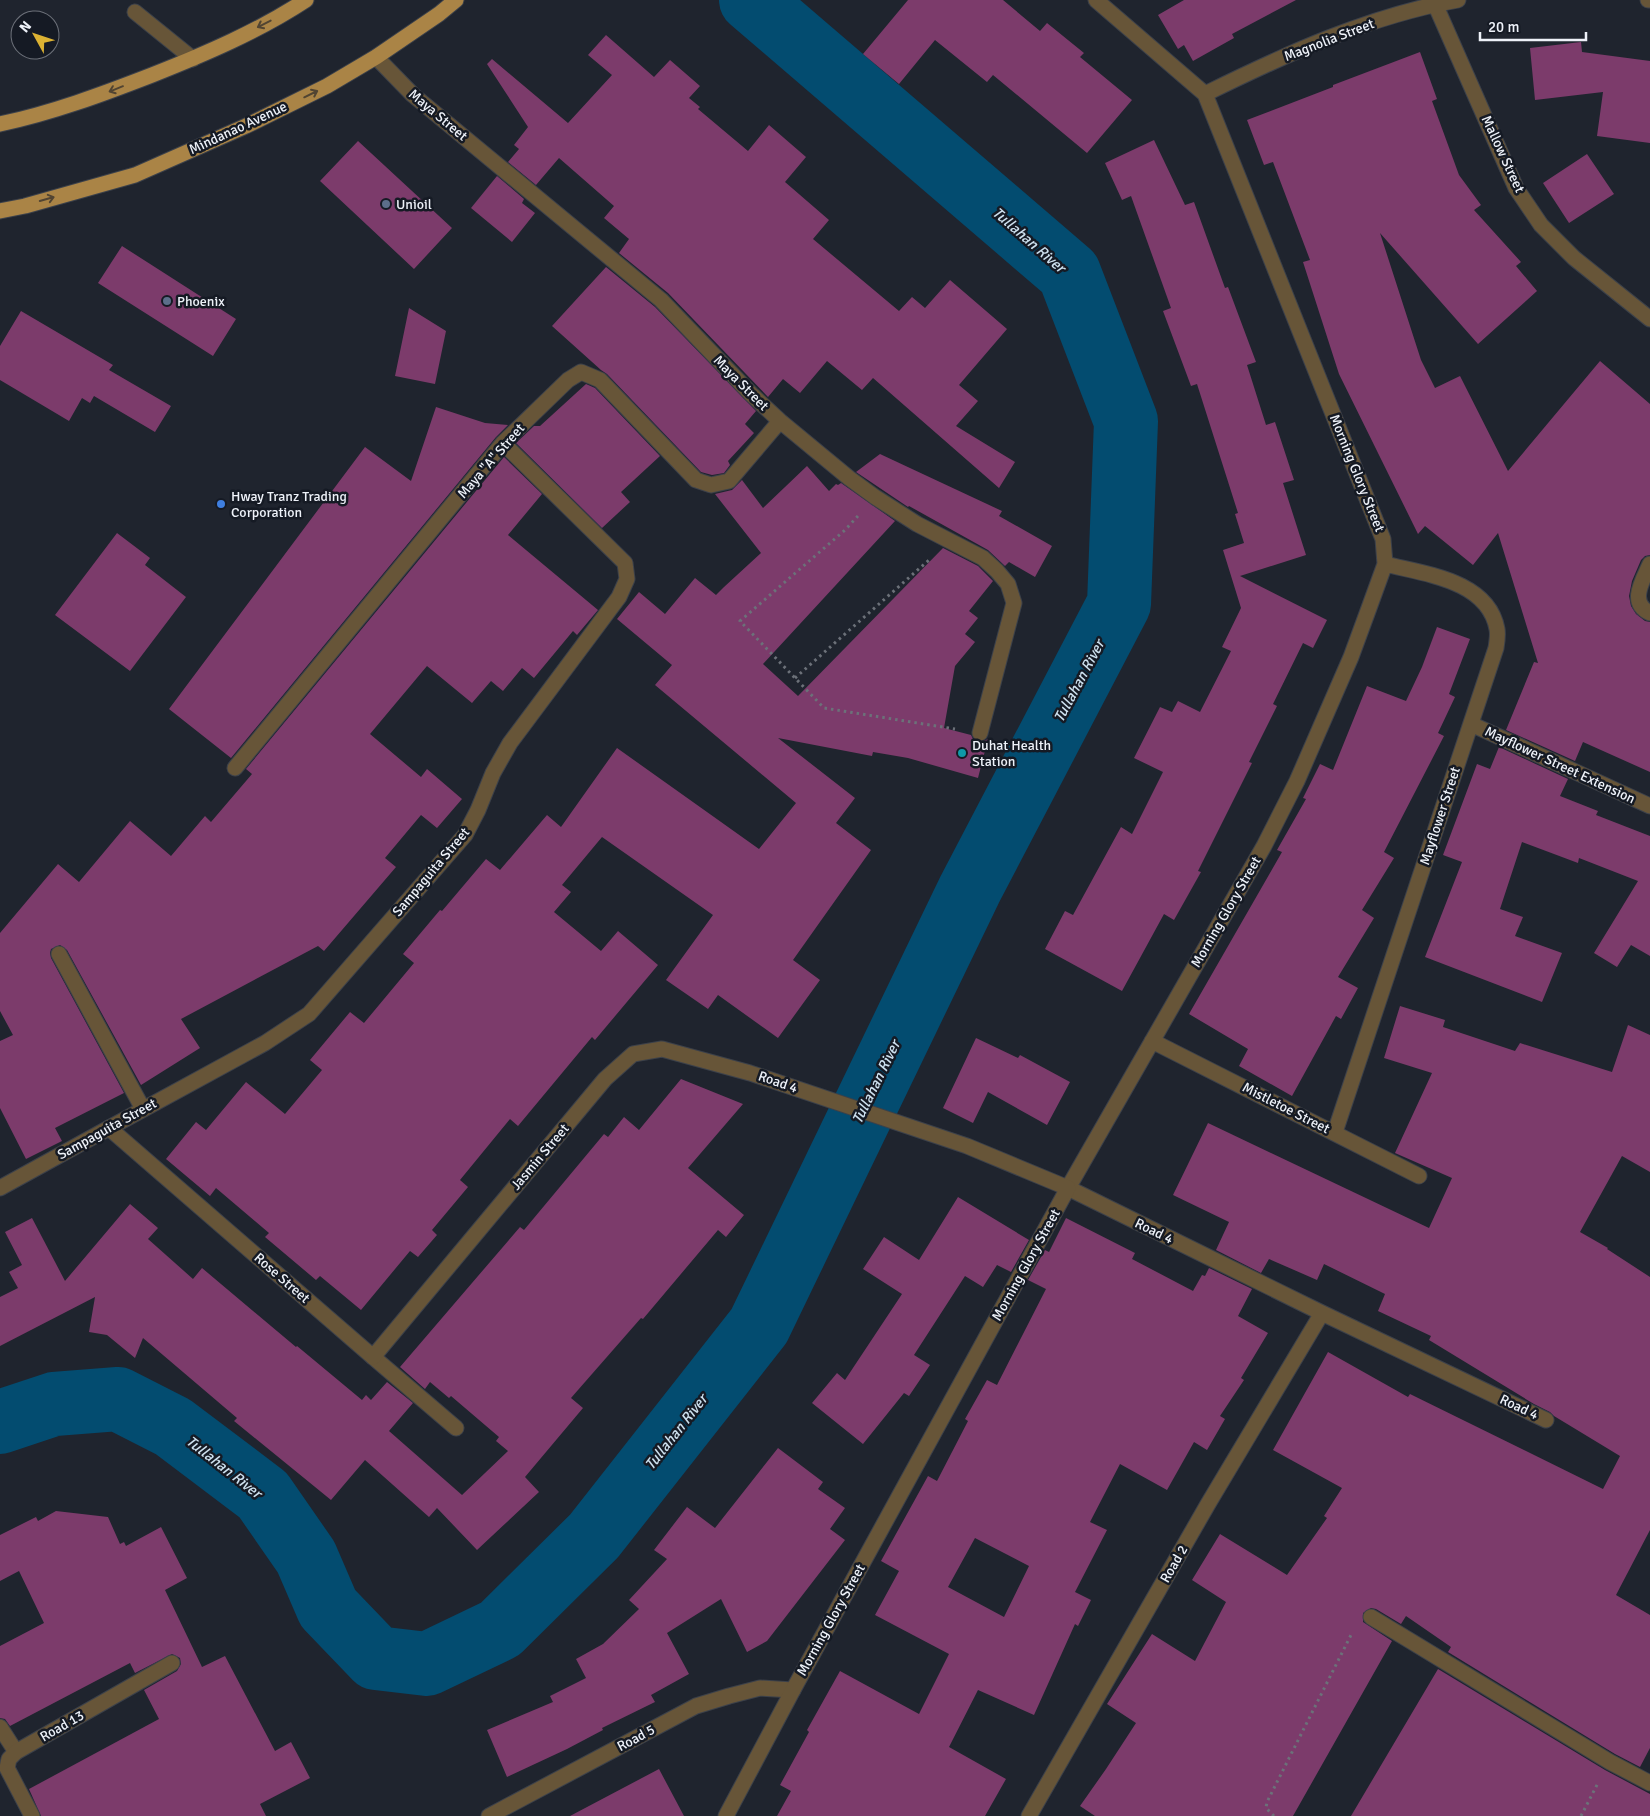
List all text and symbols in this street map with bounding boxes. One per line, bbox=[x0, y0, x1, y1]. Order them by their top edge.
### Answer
north arrow bbox=[10, 10, 60, 60]
scale bar bbox=[1480, 10, 1586, 42]
street label: Magnolia Street bbox=[1282, 15, 1377, 65]
text: N bbox=[16, 18, 35, 36]
text: 20 m bbox=[1488, 18, 1519, 36]
one-way arrow bbox=[257, 20, 272, 29]
one-way arrow bbox=[108, 86, 123, 95]
street label: Maya Street bbox=[405, 86, 471, 144]
one-way arrow bbox=[304, 89, 319, 99]
street label: Mindanao Avenue bbox=[186, 98, 290, 158]
street label: Mallow Street bbox=[1478, 113, 1528, 195]
one-way arrow bbox=[39, 194, 55, 204]
place label: Unioil bbox=[396, 196, 432, 213]
marker: Unioil bbox=[380, 198, 392, 210]
water label: Tullahan River bbox=[989, 204, 1071, 278]
place label: Phoenix bbox=[177, 293, 225, 310]
marker: Phoenix bbox=[161, 295, 173, 307]
street label: Maya Street bbox=[710, 352, 772, 414]
street label: Morning Glory Street bbox=[1326, 412, 1388, 534]
street label: Maya "A" Street bbox=[454, 420, 528, 502]
place label: Hway Tranz Trading Corporation bbox=[231, 488, 347, 521]
marker: Hway Tranz Trading Corporation bbox=[215, 498, 227, 510]
water label: Tullahan River bbox=[1050, 635, 1109, 725]
street label: Mayflower Street Extension bbox=[1482, 723, 1638, 807]
place label: Duhat Health Station bbox=[972, 737, 1051, 770]
marker: Duhat Health Station bbox=[956, 747, 968, 759]
street label: Mayflower Street bbox=[1416, 765, 1464, 867]
street label: Sampaguita Street bbox=[389, 824, 473, 920]
street label: Morning Glory Street bbox=[1187, 853, 1265, 970]
water label: Tullahan River bbox=[848, 1035, 905, 1127]
street label: Road 4 bbox=[756, 1067, 800, 1097]
street label: Mistletoe Street bbox=[1239, 1079, 1333, 1137]
street label: Sampaguita Street bbox=[54, 1095, 160, 1163]
street label: Jasmin Street bbox=[507, 1120, 573, 1194]
street label: Morning Glory Street bbox=[988, 1206, 1064, 1324]
street label: Road 4 bbox=[1132, 1214, 1176, 1248]
street label: Rose Street bbox=[251, 1249, 313, 1307]
water label: Tullahan River bbox=[641, 1389, 712, 1473]
street label: Road 4 bbox=[1497, 1391, 1541, 1423]
water label: Tullahan River bbox=[183, 1432, 267, 1503]
street label: Road 2 bbox=[1156, 1542, 1192, 1586]
street label: Morning Glory Street bbox=[793, 1561, 869, 1679]
street label: Road 13 bbox=[37, 1707, 87, 1745]
street label: Road 5 bbox=[614, 1721, 658, 1755]

